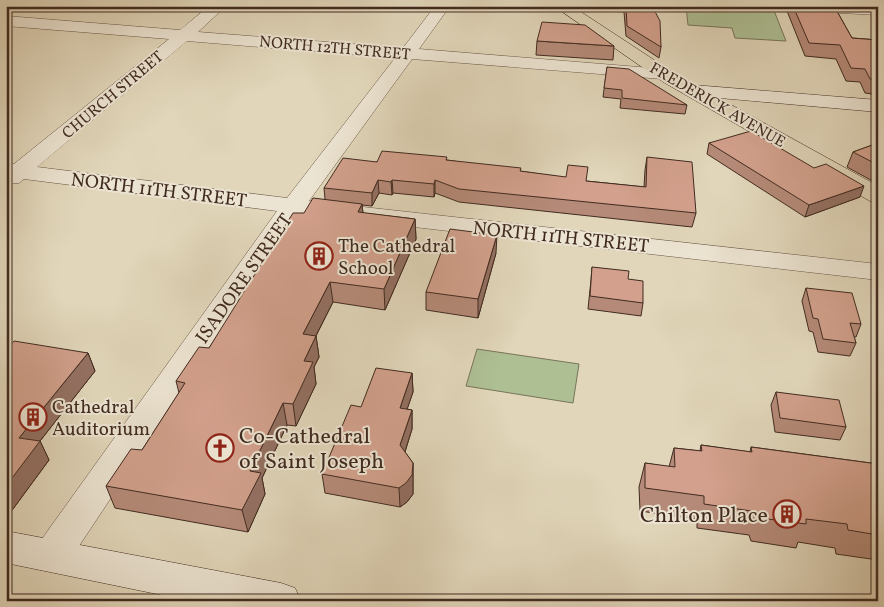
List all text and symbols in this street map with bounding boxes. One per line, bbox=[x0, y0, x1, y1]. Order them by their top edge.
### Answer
street label: NORTH 12TH STREET bbox=[258, 31, 411, 67]
street label: CHURCH STREET bbox=[58, 47, 169, 145]
street label: FREDERICK AVENUE bbox=[645, 58, 789, 154]
street label: NORTH 11TH STREET bbox=[69, 167, 248, 215]
street label: ISADORE STREET bbox=[190, 209, 299, 349]
street label: NORTH 11TH STREET bbox=[471, 216, 650, 260]
place label: The Cathedral School bbox=[338, 234, 456, 282]
building icon: The Cathedral School bbox=[304, 241, 334, 271]
place label: Cathedral Auditorium bbox=[52, 395, 150, 443]
building icon: Cathedral Auditorium bbox=[18, 402, 48, 432]
place label: Co-Cathedral of Saint Joseph bbox=[239, 422, 384, 478]
church icon: Co-Cathedral of Saint Joseph bbox=[205, 433, 235, 463]
building icon: Chilton Place bbox=[772, 499, 802, 529]
place label: Chilton Place bbox=[640, 501, 768, 532]

